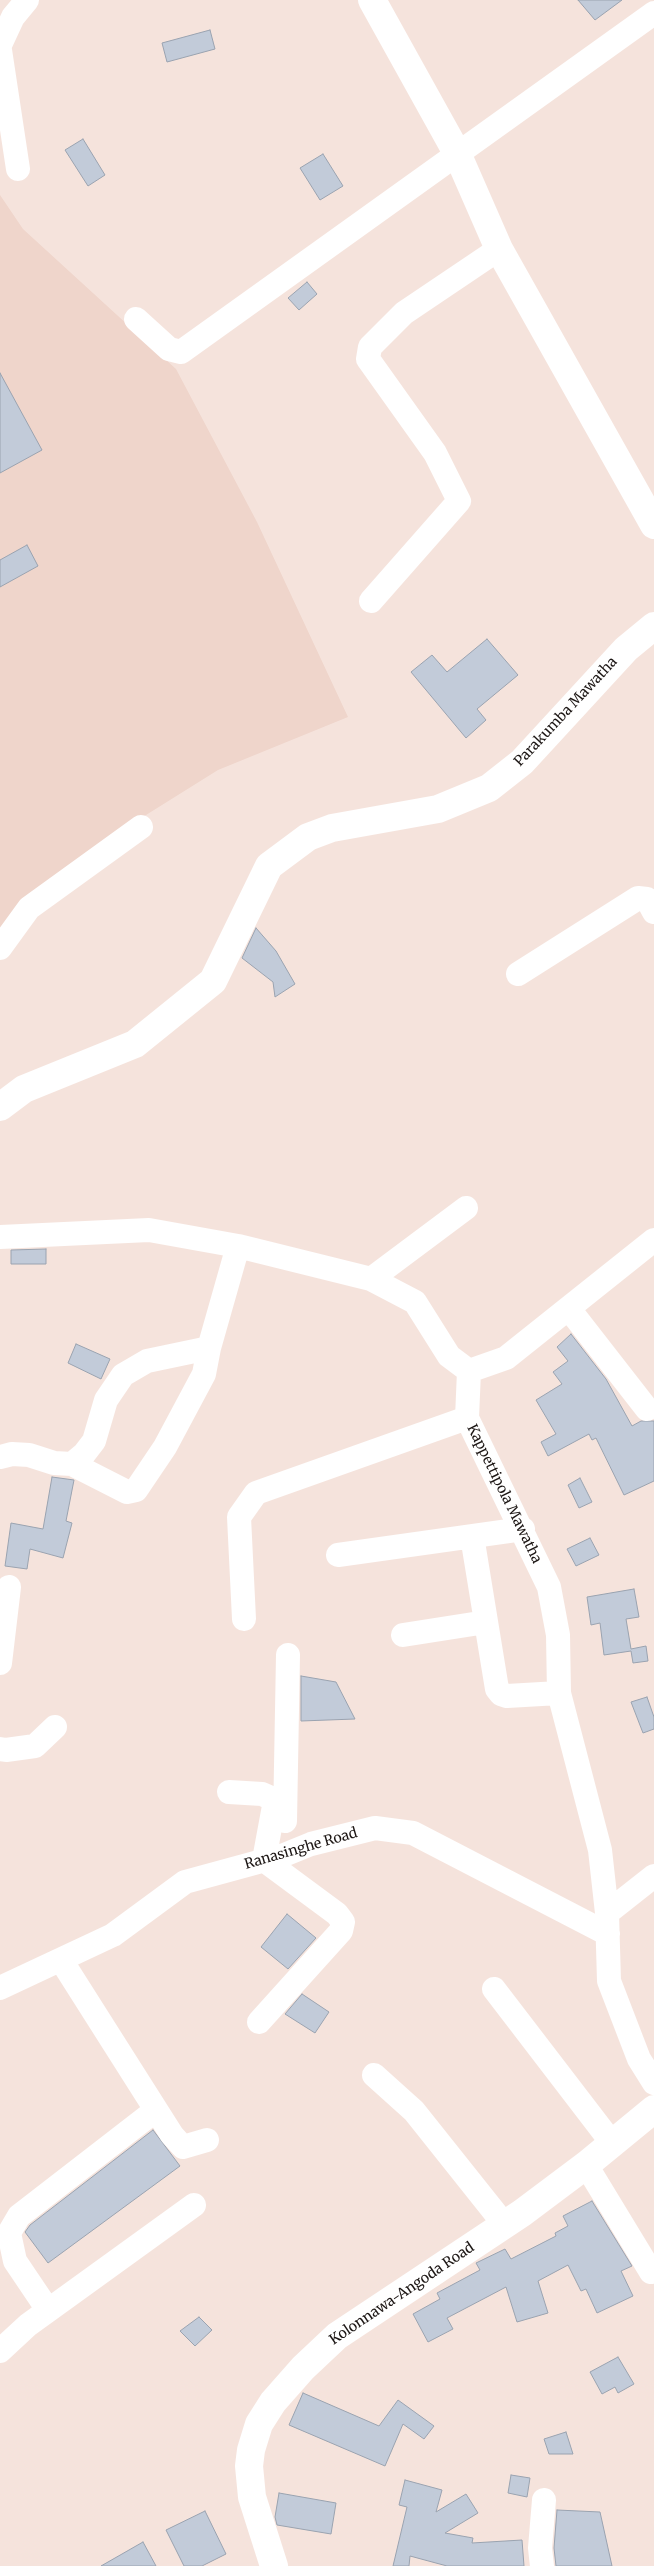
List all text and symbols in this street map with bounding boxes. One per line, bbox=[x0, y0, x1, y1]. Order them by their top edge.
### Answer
street label: Parakumba Mawatha bbox=[511, 654, 621, 770]
street label: Kappettipola Mawatha bbox=[463, 1422, 545, 1566]
street label: Ranasinghe Road bbox=[243, 1825, 359, 1873]
street label: Kolonnawa-Angoda Road bbox=[327, 2239, 477, 2349]

